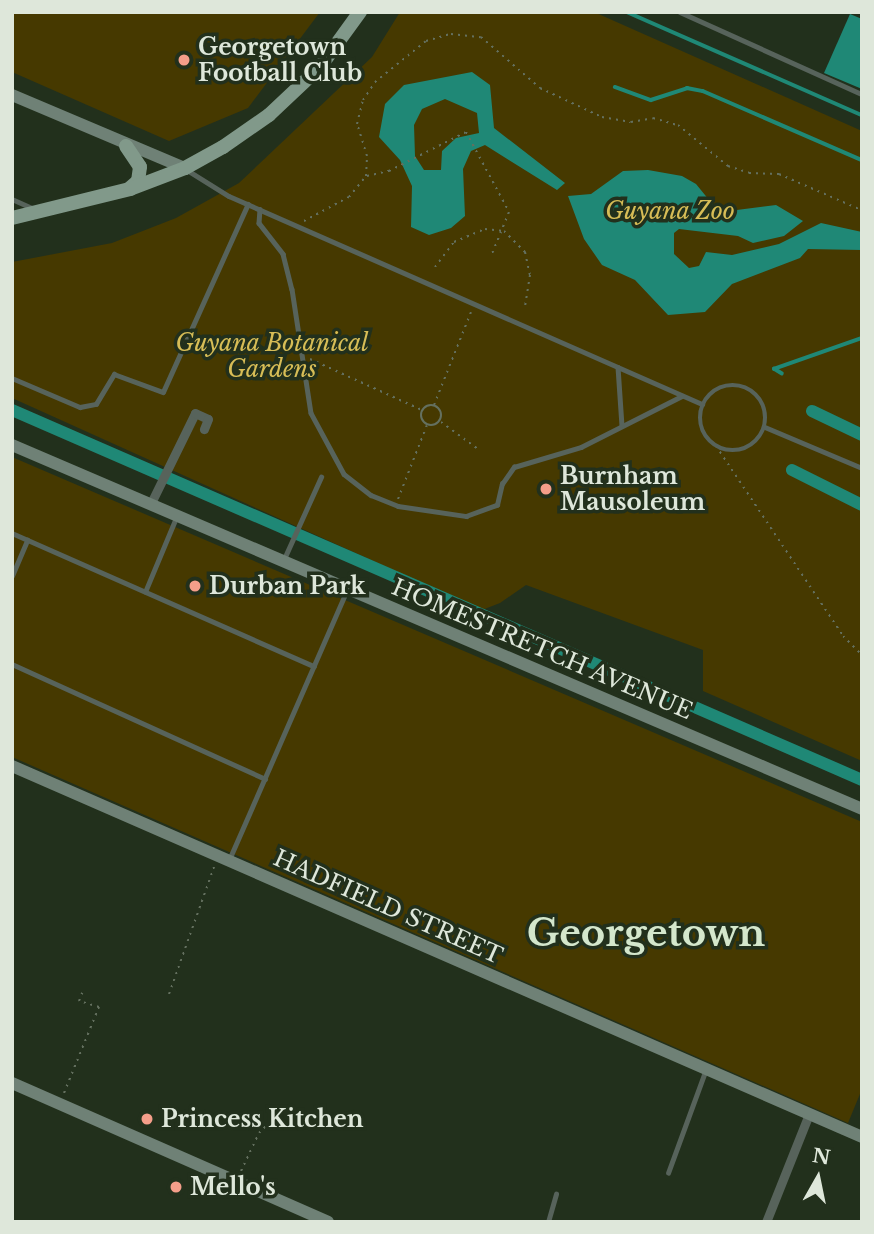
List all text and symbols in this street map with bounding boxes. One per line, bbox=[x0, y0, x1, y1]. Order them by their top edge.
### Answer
place label: Georgetown Football Club bbox=[198, 33, 362, 87]
marker: Georgetown Football Club bbox=[176, 52, 192, 68]
park label: Guyana Zoo bbox=[605, 197, 735, 225]
park label: Guyana Botanical Gardens bbox=[175, 329, 369, 383]
place label: Burnham Mausoleum bbox=[560, 462, 705, 516]
marker: Burnham Mausoleum bbox=[538, 481, 554, 497]
place label: Durban Park bbox=[209, 572, 366, 600]
street label: HOMESTRETCH AVENUE bbox=[387, 573, 697, 725]
marker: Durban Park bbox=[187, 578, 203, 594]
street label: HADFIELD STREET bbox=[269, 844, 507, 970]
district label: Georgetown bbox=[527, 911, 765, 955]
place label: Princess Kitchen bbox=[161, 1105, 364, 1133]
marker: Princess Kitchen bbox=[139, 1111, 155, 1127]
north arrow bbox=[783, 1143, 853, 1213]
text: N bbox=[811, 1144, 832, 1170]
place label: Mello's bbox=[190, 1173, 276, 1201]
marker: Mello's bbox=[168, 1179, 184, 1195]

